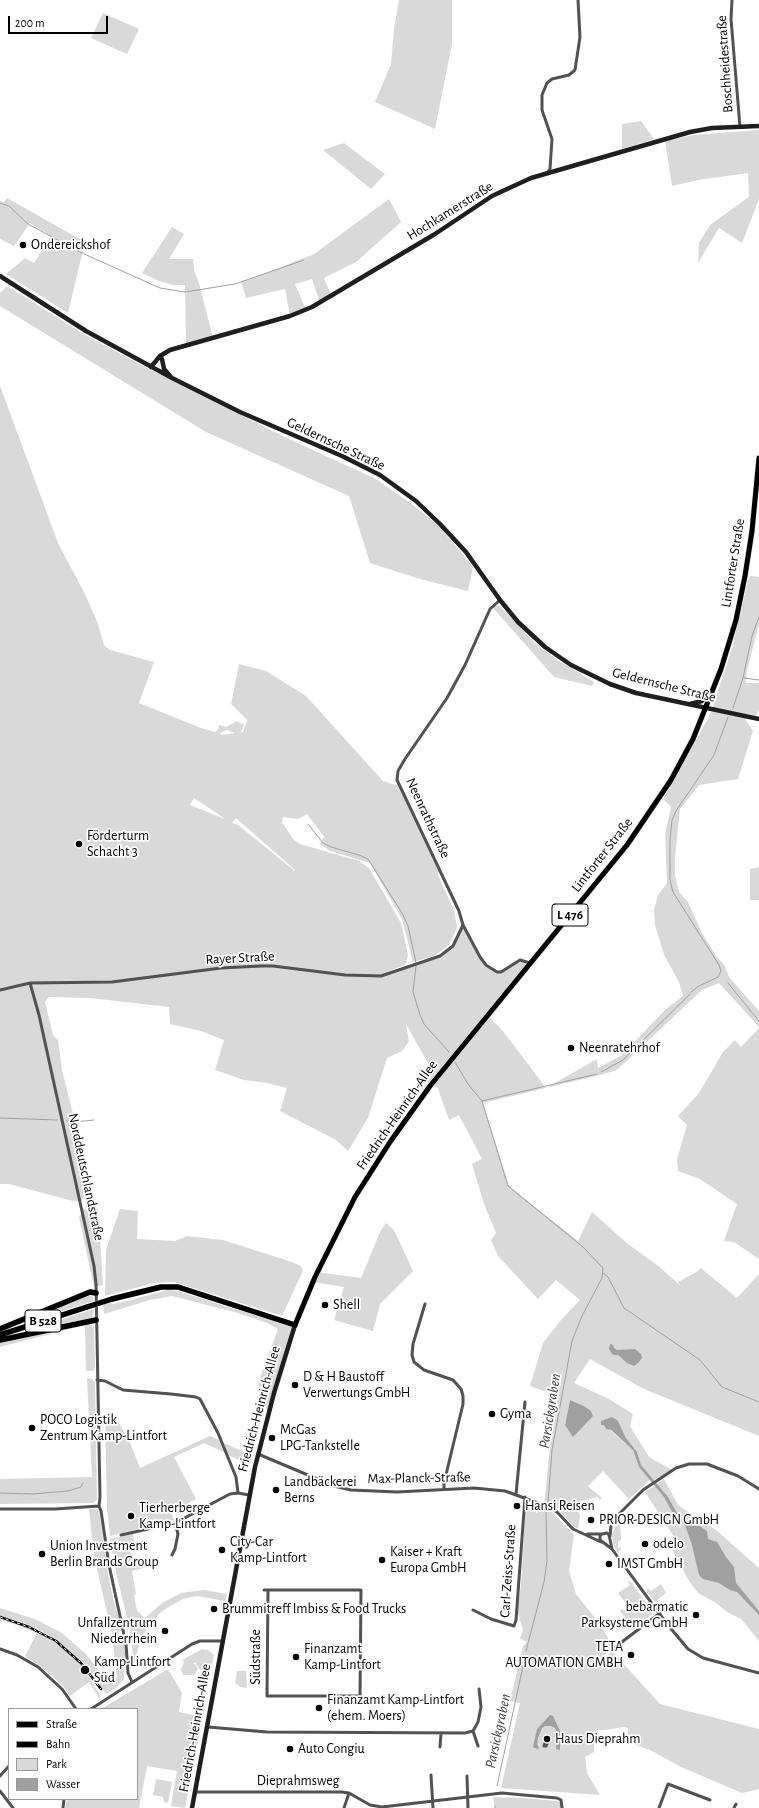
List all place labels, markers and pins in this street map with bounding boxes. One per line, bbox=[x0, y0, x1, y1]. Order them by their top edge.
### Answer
place label: Ondereickshof bbox=[31, 237, 110, 253]
marker: Ondereickshof bbox=[18, 240, 28, 250]
place label: Förderturm Schacht 3 bbox=[87, 828, 149, 860]
marker: Förderturm Schacht 3 bbox=[74, 839, 84, 849]
place label: Neenratehrhof bbox=[579, 1040, 660, 1056]
marker: Neenratehrhof bbox=[566, 1043, 576, 1053]
place label: Shell bbox=[333, 1297, 360, 1313]
marker: Shell bbox=[320, 1300, 330, 1310]
place label: D & H Baustoff Verwertungs GmbH bbox=[303, 1369, 410, 1402]
marker: D & H Baustoff Verwertungs GmbH bbox=[290, 1380, 300, 1390]
place label: Gyma bbox=[500, 1406, 532, 1422]
marker: Gyma bbox=[487, 1409, 497, 1419]
place label: POCO Logistik Zentrum Kamp-Lintfort bbox=[40, 1412, 167, 1444]
place label: McGas LPG-Tankstelle bbox=[280, 1422, 360, 1454]
marker: POCO Logistik Zentrum Kamp-Lintfort bbox=[27, 1423, 37, 1433]
marker: McGas LPG-Tankstelle bbox=[267, 1433, 277, 1443]
place label: Landbäckerei Berns bbox=[284, 1474, 357, 1506]
marker: Landbäckerei Berns bbox=[271, 1485, 281, 1495]
place label: Hansi Reisen bbox=[525, 1498, 595, 1514]
place label: Tierherberge Kamp-Lintfort bbox=[139, 1500, 216, 1532]
marker: Hansi Reisen bbox=[512, 1501, 522, 1511]
marker: Tierherberge Kamp-Lintfort bbox=[126, 1511, 136, 1521]
place label: PRIOR-DESIGN GmbH bbox=[599, 1512, 719, 1528]
marker: PRIOR-DESIGN GmbH bbox=[586, 1515, 596, 1525]
place label: City-Car Kamp-Lintfort bbox=[230, 1534, 307, 1566]
place label: odelo bbox=[653, 1536, 684, 1552]
place label: Union Investment Berlin Brands Group bbox=[50, 1538, 159, 1570]
marker: odelo bbox=[640, 1539, 650, 1549]
place label: Kaiser + Kraft Europa GmbH bbox=[390, 1544, 467, 1576]
marker: City-Car Kamp-Lintfort bbox=[217, 1545, 227, 1555]
marker: Union Investment Berlin Brands Group bbox=[37, 1549, 47, 1559]
marker: Kaiser + Kraft Europa GmbH bbox=[377, 1555, 387, 1565]
place label: IMST GmbH bbox=[617, 1556, 683, 1572]
marker: IMST GmbH bbox=[604, 1559, 614, 1569]
place label: bebarmatic Parksysteme GmbH bbox=[581, 1599, 688, 1632]
place label: Brummitreff Imbiss & Food Trucks bbox=[222, 1601, 406, 1617]
marker: Brummitreff Imbiss & Food Trucks bbox=[209, 1604, 219, 1614]
marker: bebarmatic Parksysteme GmbH bbox=[691, 1610, 701, 1620]
place label: Unfallzentrum Niederrhein bbox=[78, 1615, 157, 1648]
marker: Unfallzentrum Niederrhein bbox=[160, 1626, 170, 1636]
place label: TETA AUTOMATION GMBH bbox=[505, 1639, 623, 1672]
place label: Finanzamt Kamp-Lintfort bbox=[304, 1641, 381, 1674]
marker: TETA AUTOMATION GMBH bbox=[626, 1650, 636, 1660]
marker: Finanzamt Kamp-Lintfort bbox=[291, 1652, 301, 1662]
place label: Kamp-Lintfort Süd bbox=[94, 1654, 171, 1686]
marker: Kamp-Lintfort Süd bbox=[79, 1664, 91, 1676]
place label: Finanzamt Kamp-Lintfort (ehem. Moers) bbox=[327, 1692, 464, 1724]
marker: Finanzamt Kamp-Lintfort (ehem. Moers) bbox=[314, 1703, 324, 1713]
place label: Haus Dieprahm bbox=[555, 1731, 640, 1747]
marker: Haus Dieprahm bbox=[542, 1734, 552, 1744]
place label: Auto Congiu bbox=[298, 1741, 365, 1757]
marker: Auto Congiu bbox=[285, 1744, 295, 1754]

